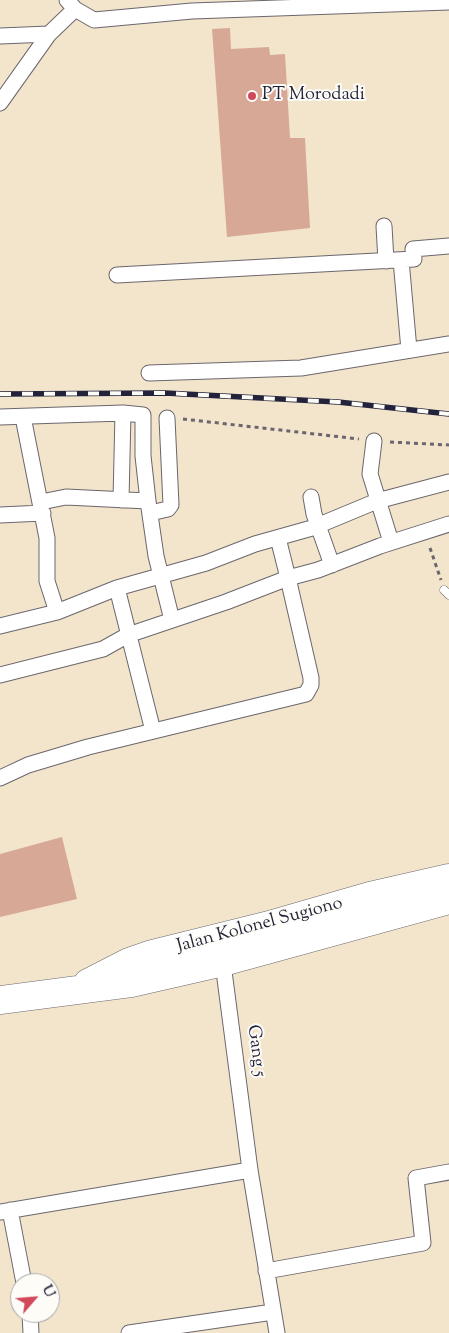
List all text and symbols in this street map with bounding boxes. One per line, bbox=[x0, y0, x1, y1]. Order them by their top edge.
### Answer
place label: PT Morodadi bbox=[262, 85, 365, 107]
marker: PT Morodadi bbox=[246, 90, 258, 102]
street label: Jalan Kolonel Sugiono bbox=[175, 893, 345, 959]
street label: Gang 5 bbox=[241, 1024, 269, 1078]
north arrow bbox=[10, 1273, 60, 1323]
text: U bbox=[36, 1282, 59, 1301]

